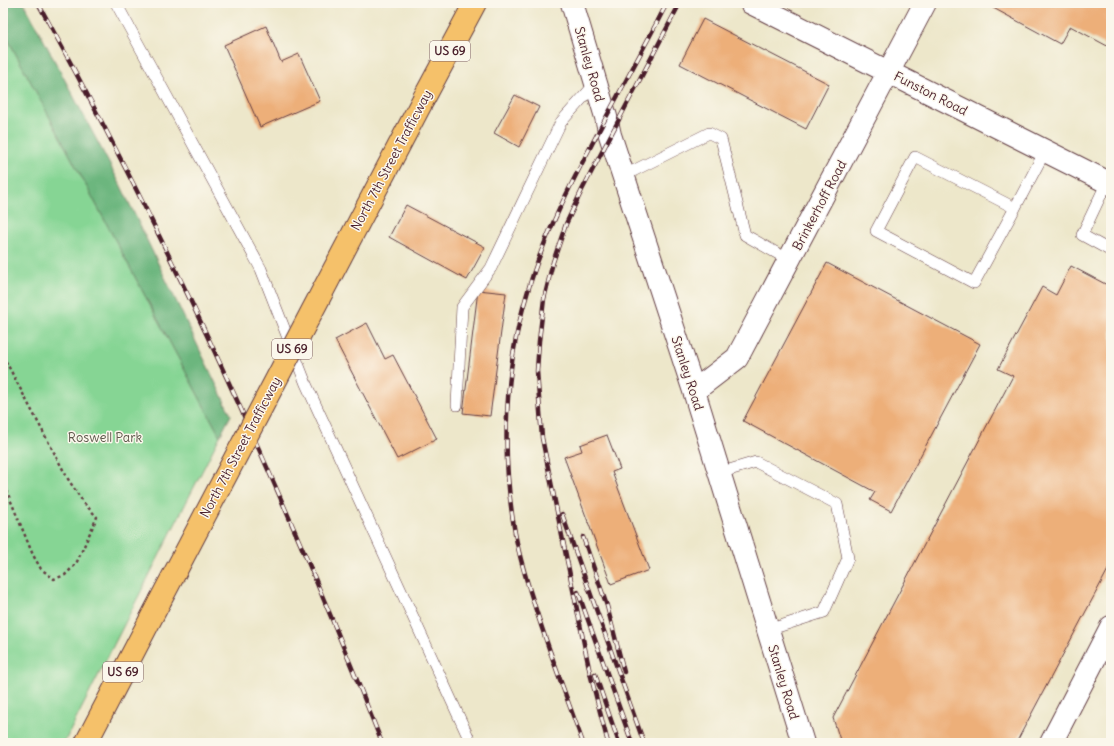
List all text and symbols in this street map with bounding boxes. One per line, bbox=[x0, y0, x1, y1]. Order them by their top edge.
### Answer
street label: Stanley Road bbox=[571, 25, 608, 104]
road number: US 69 bbox=[430, 41, 470, 61]
street label: Funston Road bbox=[891, 68, 971, 119]
street label: North 7th Street Trafficway bbox=[347, 87, 436, 234]
street label: Brinkerhoff Road bbox=[788, 157, 851, 253]
street label: Stanley Road bbox=[668, 334, 708, 413]
road number: US 69 bbox=[272, 339, 312, 359]
street label: North 7th Street Trafficway bbox=[196, 374, 285, 521]
park label: Roswell Park bbox=[68, 429, 143, 446]
street label: Stanley Road bbox=[764, 643, 803, 722]
road number: US 69 bbox=[103, 662, 143, 682]

